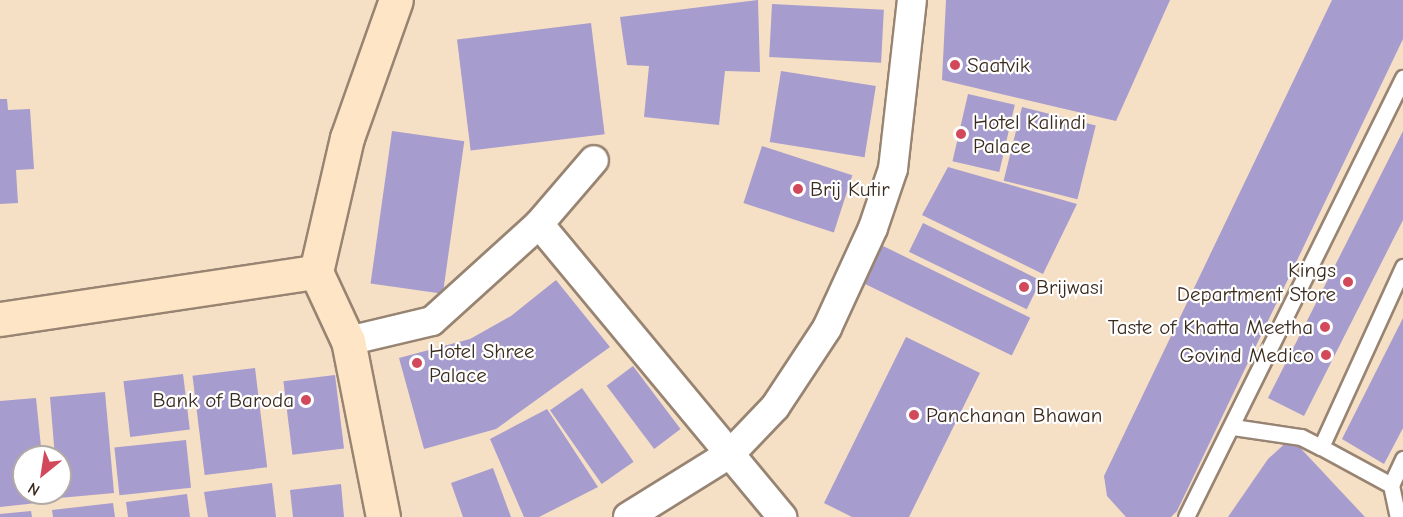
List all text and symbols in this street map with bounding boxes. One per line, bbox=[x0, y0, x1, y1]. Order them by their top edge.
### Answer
place label: Saatvik bbox=[967, 52, 1030, 78]
marker: Saatvik bbox=[948, 58, 962, 72]
place label: Hotel Kalindi Palace bbox=[973, 109, 1086, 159]
marker: Hotel Kalindi Palace bbox=[954, 127, 968, 141]
place label: Brij Kutir bbox=[810, 176, 890, 202]
marker: Brij Kutir bbox=[791, 182, 805, 196]
place label: Kings Department Store bbox=[1177, 257, 1336, 307]
place label: Brijwasi bbox=[1036, 274, 1104, 300]
marker: Kings Department Store bbox=[1341, 275, 1355, 289]
marker: Brijwasi bbox=[1017, 280, 1031, 294]
place label: Taste of Khatta Meetha bbox=[1108, 314, 1313, 340]
marker: Taste of Khatta Meetha bbox=[1318, 320, 1332, 334]
place label: Hotel Shree Palace bbox=[429, 338, 534, 388]
place label: Govind Medico bbox=[1180, 342, 1314, 368]
marker: Govind Medico bbox=[1319, 348, 1333, 362]
marker: Hotel Shree Palace bbox=[410, 356, 424, 370]
place label: Bank of Baroda bbox=[153, 387, 294, 413]
marker: Bank of Baroda bbox=[299, 393, 313, 407]
place label: Panchanan Bhawan bbox=[926, 402, 1102, 428]
marker: Panchanan Bhawan bbox=[907, 408, 921, 422]
north arrow bbox=[12, 445, 72, 505]
text: N bbox=[25, 478, 43, 499]

